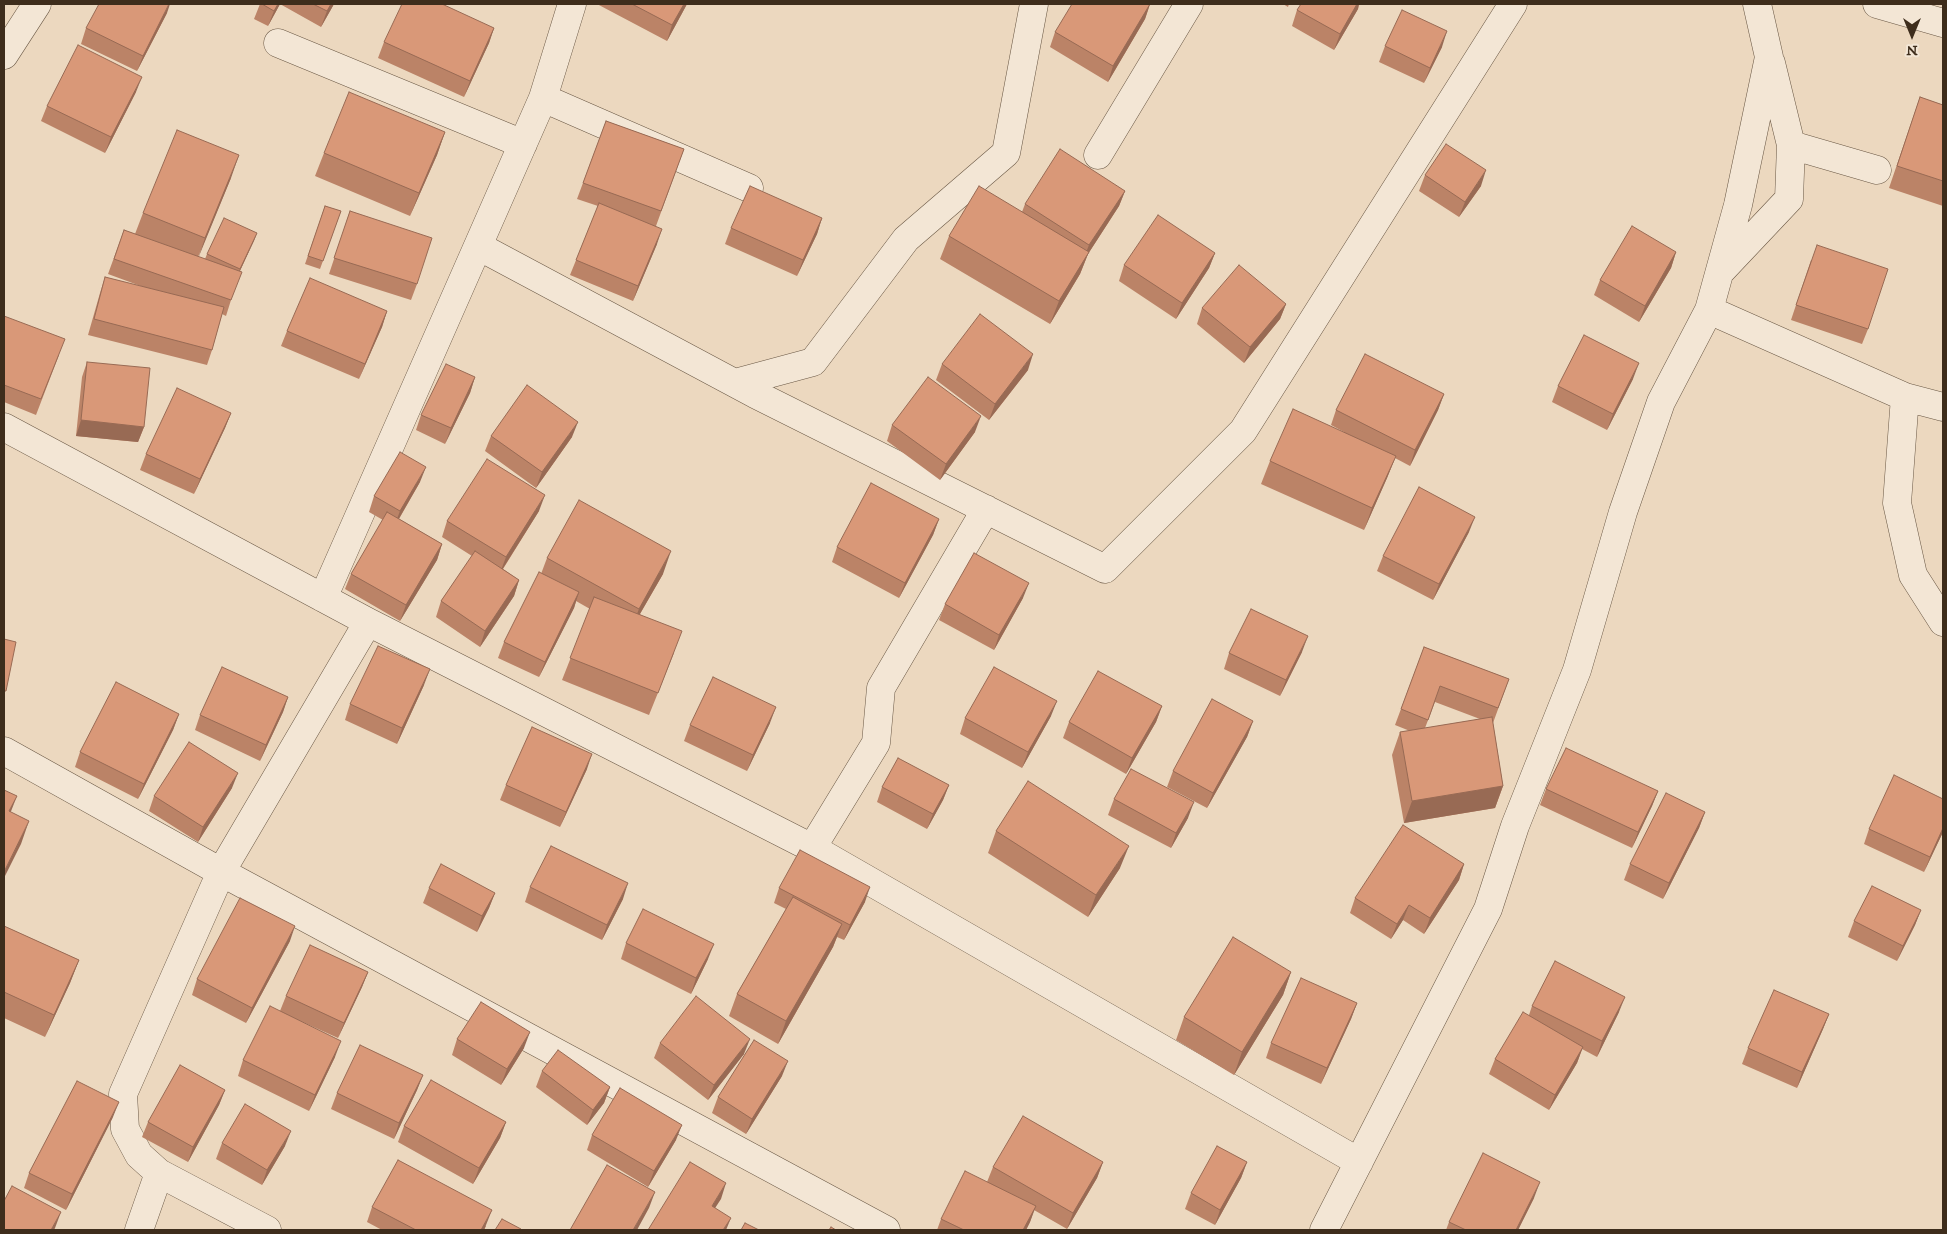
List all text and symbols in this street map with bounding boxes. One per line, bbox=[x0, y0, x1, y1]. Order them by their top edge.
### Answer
north arrow bbox=[1887, 10, 1937, 60]
text: N bbox=[1906, 41, 1918, 59]

